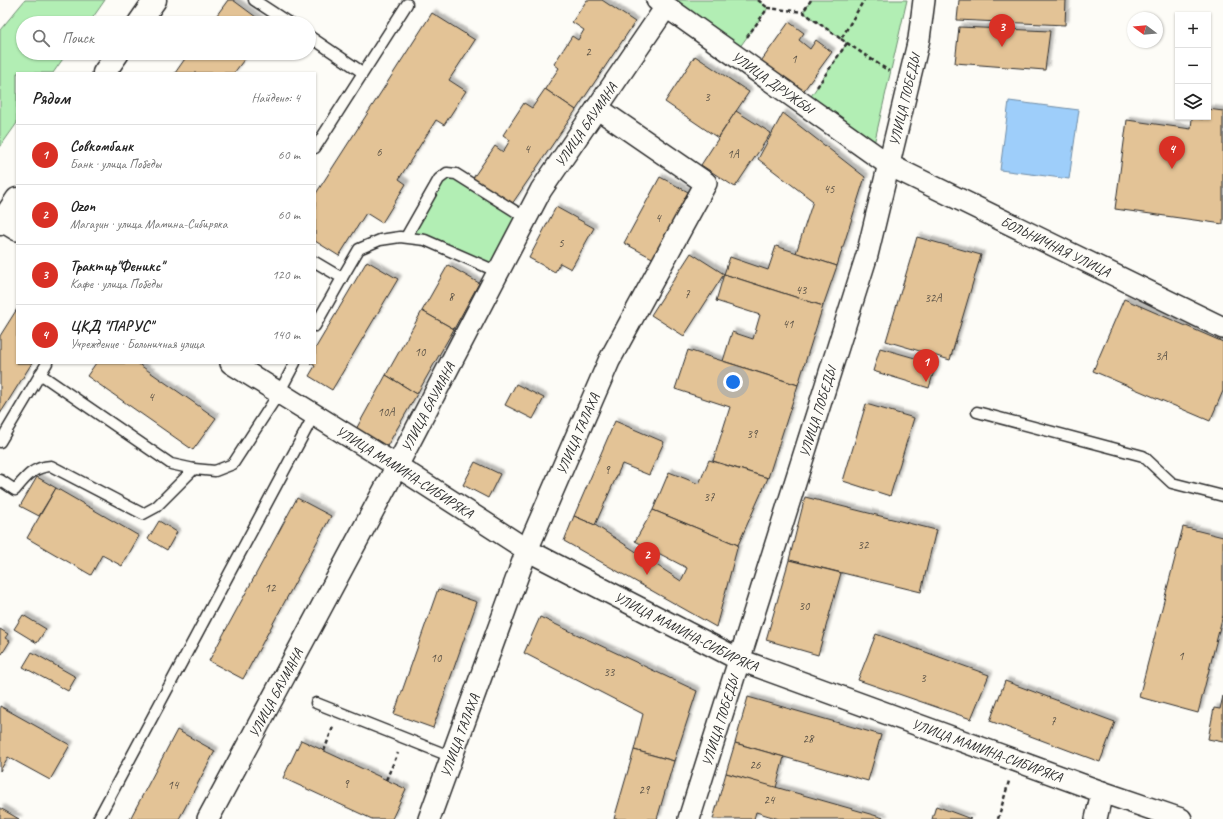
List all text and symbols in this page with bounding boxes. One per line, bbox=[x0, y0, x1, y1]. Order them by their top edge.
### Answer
north arrow bbox=[1127, 12, 1163, 48]
map controls bbox=[1175, 12, 1211, 120]
button: + bbox=[1175, 12, 1211, 48]
pin: 3 bbox=[989, 14, 1015, 47]
search box bbox=[16, 16, 316, 60]
icon: search bbox=[30, 27, 52, 49]
text: Поиск bbox=[62, 29, 94, 48]
house number: 2 bbox=[585, 44, 592, 60]
street label: УЛИЦА ДРУЖБЫ bbox=[729, 48, 819, 119]
button: − bbox=[1175, 48, 1211, 84]
street label: УЛИЦА ПОБЕДЫ bbox=[885, 50, 924, 147]
house number: 1 bbox=[791, 51, 797, 67]
street label: УЛИЦА БАУМАНА bbox=[551, 78, 621, 170]
button: layers bbox=[1175, 84, 1211, 120]
text: Рядом bbox=[32, 88, 70, 109]
house number: 3 bbox=[704, 89, 711, 105]
text: Найдено: 4 bbox=[252, 90, 300, 106]
pin: 4 bbox=[1159, 136, 1185, 169]
text: Совкомбанк bbox=[70, 137, 133, 156]
house number: 4 bbox=[524, 141, 531, 157]
house number: 6 bbox=[376, 144, 382, 160]
house number: 1А bbox=[727, 146, 740, 162]
text: 1 bbox=[42, 147, 48, 163]
text: 60 m bbox=[278, 147, 300, 163]
text: Банк · улица Победы bbox=[70, 156, 161, 172]
house number: 45 bbox=[824, 181, 835, 197]
text: Ozon bbox=[70, 197, 95, 216]
text: 2 bbox=[42, 207, 48, 223]
text: 60 m bbox=[278, 207, 300, 223]
house number: 4 bbox=[655, 210, 662, 226]
street label: БОЛЬНИЧНАЯ УЛИЦА bbox=[998, 212, 1114, 281]
text: Магазин · улица Мамина-Сибиряка bbox=[70, 216, 228, 232]
house number: 5 bbox=[558, 235, 564, 251]
text: Трактир"Феникс" bbox=[70, 257, 164, 276]
text: 3 bbox=[42, 267, 48, 283]
text: 120 m bbox=[272, 267, 300, 283]
text: Кафе · улица Победы bbox=[70, 276, 162, 292]
house number: 43 bbox=[796, 282, 808, 298]
house number: 7 bbox=[684, 286, 690, 302]
house number: 8 bbox=[448, 289, 455, 305]
house number: 32А bbox=[925, 290, 942, 306]
house number: 41 bbox=[783, 316, 794, 332]
text: ЦКД "ПАРУС" bbox=[70, 317, 153, 336]
text: 4 bbox=[42, 327, 48, 343]
text: 140 m bbox=[272, 327, 300, 343]
text: Учреждение · Больничная улица bbox=[70, 336, 204, 352]
house number: 10 bbox=[415, 344, 427, 360]
house number: 3А bbox=[1155, 348, 1168, 364]
pin: 1 bbox=[913, 349, 939, 382]
street label: УЛИЦА БАУМАНА bbox=[398, 359, 458, 454]
street label: УЛИЦА ПОБЕДЫ bbox=[795, 362, 841, 459]
your location bbox=[723, 372, 743, 392]
house number: 4 bbox=[148, 389, 155, 405]
street label: УЛИЦА ТАЛАХА bbox=[552, 390, 603, 477]
house number: 10А bbox=[378, 404, 395, 420]
street label: УЛИЦА МАМИНА-СИБИРЯКА bbox=[333, 422, 477, 522]
house number: 39 bbox=[747, 426, 759, 442]
house number: 9 bbox=[604, 462, 611, 478]
house number: 37 bbox=[704, 489, 715, 505]
house number: 32 bbox=[858, 537, 870, 553]
pin: 2 bbox=[634, 542, 660, 575]
house number: 12 bbox=[265, 580, 277, 596]
street label: УЛИЦА МАМИНА-СИБИРЯКА bbox=[611, 588, 761, 675]
house number: 30 bbox=[799, 598, 811, 614]
street label: УЛИЦА БАУМАНА bbox=[245, 645, 307, 740]
house number: 1 bbox=[1178, 648, 1184, 664]
house number: 10 bbox=[431, 650, 443, 666]
house number: 33 bbox=[604, 664, 616, 680]
house number: 3 bbox=[920, 670, 927, 686]
street label: УЛИЦА ПОБЕДЫ bbox=[698, 671, 743, 768]
street label: УЛИЦА ТАЛАХА bbox=[437, 691, 483, 779]
house number: 7 bbox=[1050, 713, 1056, 729]
street label: УЛИЦА МАМИНА-СИБИРЯКА bbox=[910, 715, 1066, 786]
house number: 28 bbox=[803, 731, 815, 747]
house number: 26 bbox=[750, 757, 761, 773]
house number: 9 bbox=[343, 776, 350, 792]
house number: 14 bbox=[168, 777, 180, 793]
house number: 29 bbox=[639, 782, 651, 798]
house number: 24 bbox=[764, 792, 776, 808]

